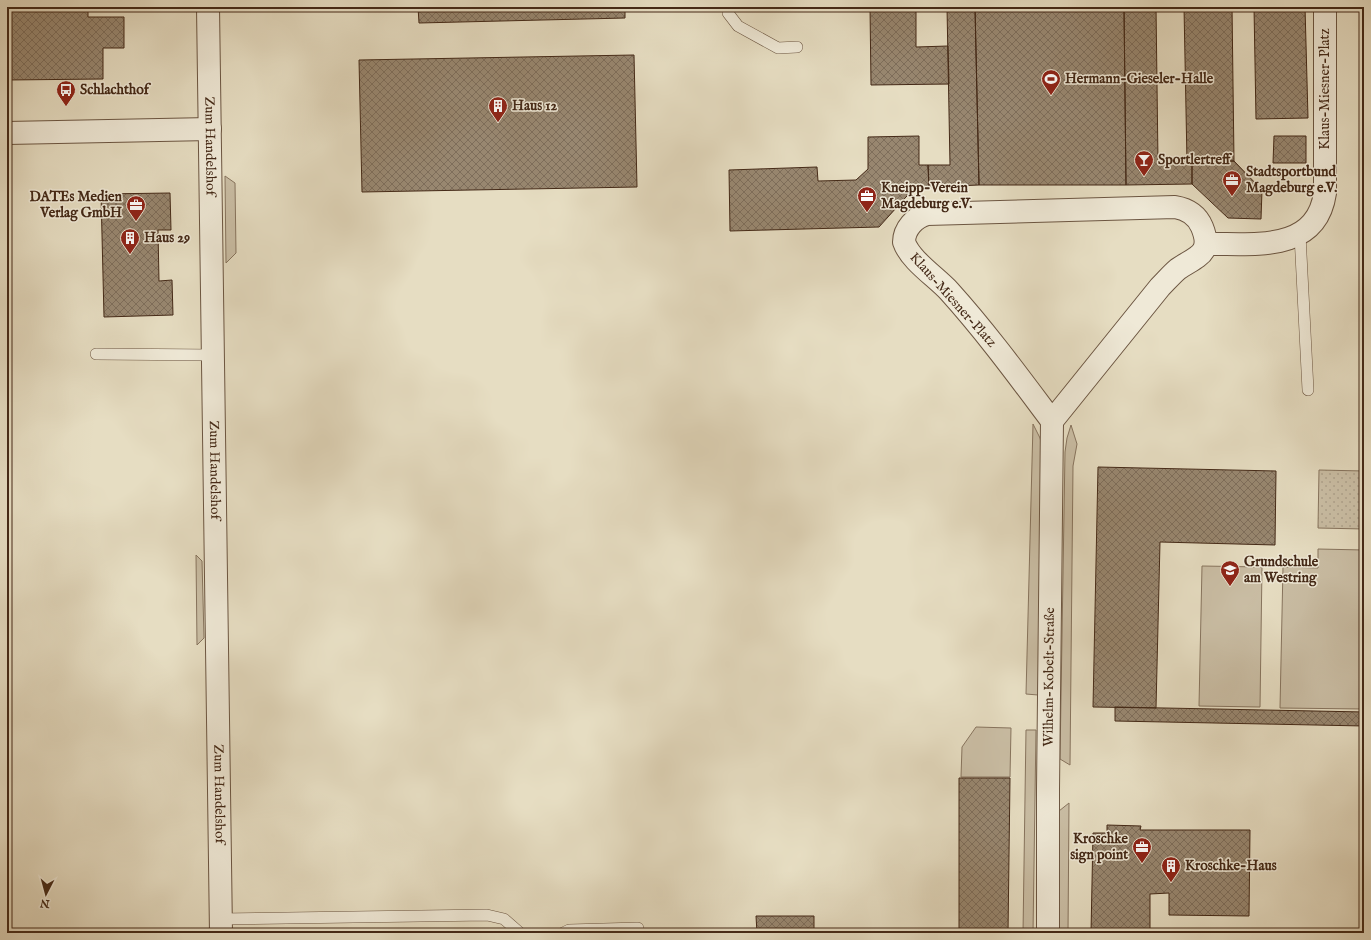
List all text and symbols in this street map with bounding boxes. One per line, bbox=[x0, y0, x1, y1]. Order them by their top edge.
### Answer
street label: Klaus-Miesner-Platz bbox=[1316, 28, 1334, 150]
sports icon: Hermann-Gieseler-Halle bbox=[1040, 68, 1062, 96]
place label: Hermann-Gieseler-Halle bbox=[1065, 70, 1214, 88]
bus stop icon: Schlachthof bbox=[55, 79, 77, 107]
place label: Schlachthof bbox=[80, 81, 152, 99]
building icon: Haus 12 bbox=[487, 95, 509, 123]
street label: Zum Handelshof bbox=[200, 96, 220, 199]
place label: Haus 12 bbox=[512, 97, 558, 115]
bar icon: Sportlertreff bbox=[1133, 149, 1155, 177]
place label: Sportlertreff bbox=[1158, 151, 1232, 169]
place label: Stadtsportbund Magdeburg e.V. bbox=[1246, 163, 1337, 197]
office icon: Stadtsportbund Magdeburg e.V. bbox=[1221, 169, 1243, 197]
place label: Kneipp-Verein Magdeburg e.V. bbox=[881, 179, 972, 213]
office icon: Kneipp-Verein Magdeburg e.V. bbox=[856, 185, 878, 213]
place label: DATEs Medien Verlag GmbH bbox=[30, 188, 123, 222]
office icon: DATEs Medien Verlag GmbH bbox=[125, 194, 147, 222]
building icon: Haus 29 bbox=[119, 227, 141, 255]
place label: Haus 29 bbox=[144, 229, 190, 247]
street label: Klaus-Miesner-Platz bbox=[906, 249, 1001, 352]
street label: Zum Handelshof bbox=[205, 420, 224, 523]
place label: Grundschule am Westring bbox=[1244, 553, 1319, 587]
school or university icon: Grundschule am Westring bbox=[1219, 559, 1241, 587]
street label: Wilhelm-Kobelt-Straße bbox=[1039, 607, 1059, 747]
street label: Zum Handelshof bbox=[209, 744, 229, 847]
place label: Kroschke sign point bbox=[1070, 830, 1129, 864]
office icon: Kroschke sign point bbox=[1131, 836, 1153, 864]
building icon: Kroschke-Haus bbox=[1160, 855, 1182, 883]
place label: Kroschke-Haus bbox=[1185, 857, 1277, 875]
north arrow bbox=[26, 874, 66, 914]
text: N bbox=[39, 895, 52, 911]

